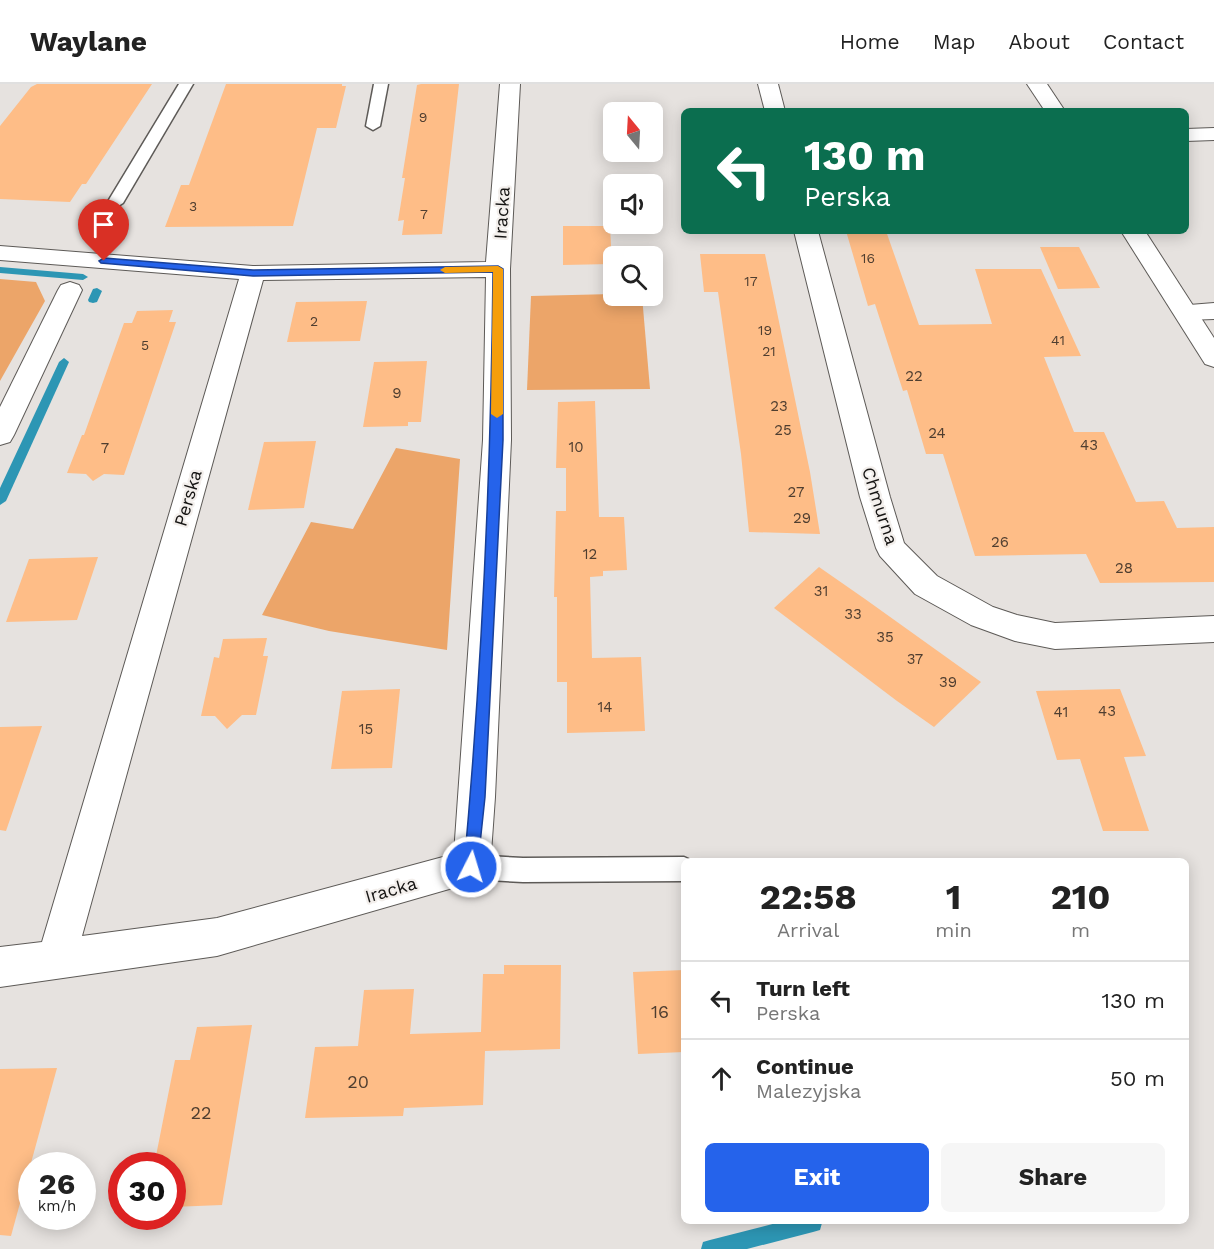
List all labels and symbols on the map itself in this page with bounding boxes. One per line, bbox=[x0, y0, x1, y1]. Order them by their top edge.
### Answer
north arrow bbox=[603, 102, 663, 162]
house number: 9 bbox=[419, 109, 427, 125]
street label: Iracka bbox=[489, 186, 514, 240]
house number: 3 bbox=[189, 198, 197, 214]
pin bbox=[78, 199, 129, 261]
house number: 7 bbox=[420, 206, 428, 222]
house number: 16 bbox=[861, 250, 875, 266]
house number: 17 bbox=[744, 273, 758, 289]
house number: 2 bbox=[310, 313, 318, 329]
house number: 19 bbox=[758, 322, 772, 338]
house number: 41 bbox=[1051, 332, 1065, 348]
house number: 5 bbox=[141, 337, 149, 353]
house number: 21 bbox=[762, 343, 776, 359]
house number: 22 bbox=[905, 367, 923, 385]
house number: 9 bbox=[392, 384, 402, 402]
house number: 23 bbox=[770, 397, 788, 415]
house number: 25 bbox=[774, 421, 792, 439]
house number: 24 bbox=[928, 424, 946, 442]
house number: 43 bbox=[1080, 436, 1098, 454]
house number: 10 bbox=[568, 438, 584, 456]
house number: 7 bbox=[101, 439, 109, 457]
street label: Chmurna bbox=[858, 464, 903, 547]
street label: Perska bbox=[169, 467, 206, 529]
house number: 27 bbox=[788, 483, 804, 501]
house number: 29 bbox=[793, 509, 811, 527]
house number: 26 bbox=[991, 533, 1009, 551]
house number: 12 bbox=[583, 545, 597, 563]
house number: 28 bbox=[1115, 559, 1133, 577]
house number: 31 bbox=[814, 582, 828, 600]
house number: 33 bbox=[844, 605, 862, 623]
house number: 35 bbox=[876, 628, 894, 646]
house number: 37 bbox=[907, 650, 923, 668]
house number: 39 bbox=[939, 673, 957, 691]
house number: 14 bbox=[597, 698, 613, 716]
house number: 43 bbox=[1098, 702, 1116, 720]
house number: 41 bbox=[1054, 703, 1068, 721]
house number: 15 bbox=[359, 720, 373, 738]
position arrow bbox=[439, 835, 503, 899]
street label: Iracka bbox=[363, 872, 419, 907]
house number: 16 bbox=[651, 1001, 669, 1022]
house number: 20 bbox=[347, 1071, 369, 1092]
house number: 22 bbox=[191, 1102, 212, 1123]
speed limit sign: 30 bbox=[108, 1152, 186, 1230]

